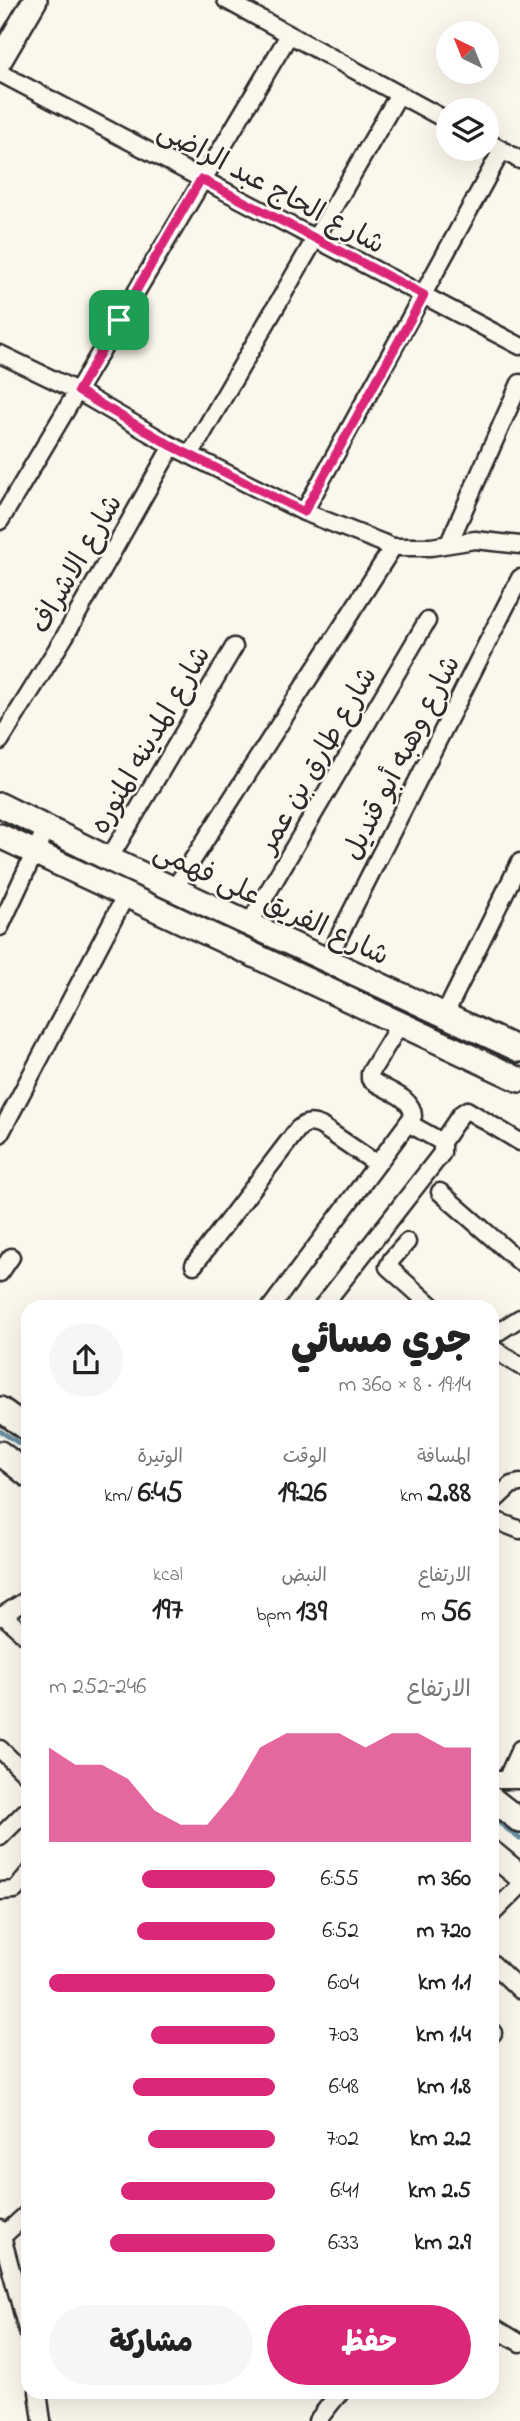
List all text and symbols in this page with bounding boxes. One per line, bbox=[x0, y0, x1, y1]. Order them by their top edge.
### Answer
north arrow bbox=[436, 21, 499, 84]
map controls bbox=[436, 21, 499, 161]
button: layers bbox=[436, 98, 499, 161]
street label: شارع الحاج عبد الراضى bbox=[149, 112, 391, 266]
pin bbox=[89, 290, 149, 350]
icon: arrive bbox=[100, 301, 138, 339]
street label: شارع الاشراف bbox=[22, 487, 135, 642]
street label: شارع المدينه المنوره bbox=[81, 639, 223, 843]
street label: شارع وهبه أبو قنديل bbox=[334, 649, 472, 868]
street label: شارع طارق بن عمر bbox=[248, 660, 389, 864]
street label: شارع الفريق على فهمى bbox=[146, 833, 395, 978]
text: جري مسائي bbox=[291, 1315, 471, 1371]
button: share bbox=[49, 1323, 123, 1397]
text: 19:14 · 8 × 360 m bbox=[339, 1369, 471, 1402]
text: الوتيرة bbox=[137, 1444, 183, 1471]
text: الوقت bbox=[283, 1444, 327, 1471]
text: المسافة bbox=[417, 1444, 471, 1471]
text: 6:45 bbox=[138, 1472, 183, 1516]
text: 19:26 bbox=[278, 1472, 327, 1516]
text: 2.88 bbox=[427, 1472, 471, 1516]
text: /km bbox=[104, 1483, 138, 1510]
text: km bbox=[400, 1483, 427, 1510]
text: kcal bbox=[153, 1562, 183, 1589]
text: النبض bbox=[282, 1563, 327, 1590]
text: الارتفاع bbox=[418, 1563, 471, 1590]
text: 197 bbox=[152, 1589, 183, 1633]
text: 139 bbox=[296, 1591, 327, 1635]
text: 56 bbox=[441, 1591, 471, 1635]
text: bpm bbox=[256, 1602, 296, 1629]
text: m bbox=[421, 1602, 441, 1629]
text: 246–252 m bbox=[49, 1671, 146, 1704]
text: الارتفاع bbox=[407, 1674, 471, 1707]
text: 6:55 bbox=[321, 1863, 359, 1896]
text: 360 m bbox=[418, 1863, 471, 1896]
text: 6:52 bbox=[322, 1915, 359, 1948]
text: 720 m bbox=[417, 1915, 471, 1948]
text: 6:04 bbox=[328, 1967, 359, 2000]
text: 1.1 km bbox=[418, 1967, 471, 2000]
text: 7:03 bbox=[328, 2019, 359, 2052]
text: 1.4 km bbox=[416, 2019, 471, 2052]
text: 6:48 bbox=[329, 2071, 359, 2104]
text: 1.8 km bbox=[417, 2071, 471, 2104]
text: 7:02 bbox=[326, 2123, 359, 2156]
text: 2.2 km bbox=[410, 2123, 471, 2156]
text: 6:41 bbox=[330, 2175, 359, 2208]
text: 2.5 km bbox=[408, 2175, 471, 2208]
text: 6:33 bbox=[328, 2227, 359, 2260]
text: 2.9 km bbox=[414, 2227, 471, 2260]
button: مشاركة bbox=[49, 2305, 253, 2385]
button: حفظ bbox=[267, 2305, 471, 2385]

